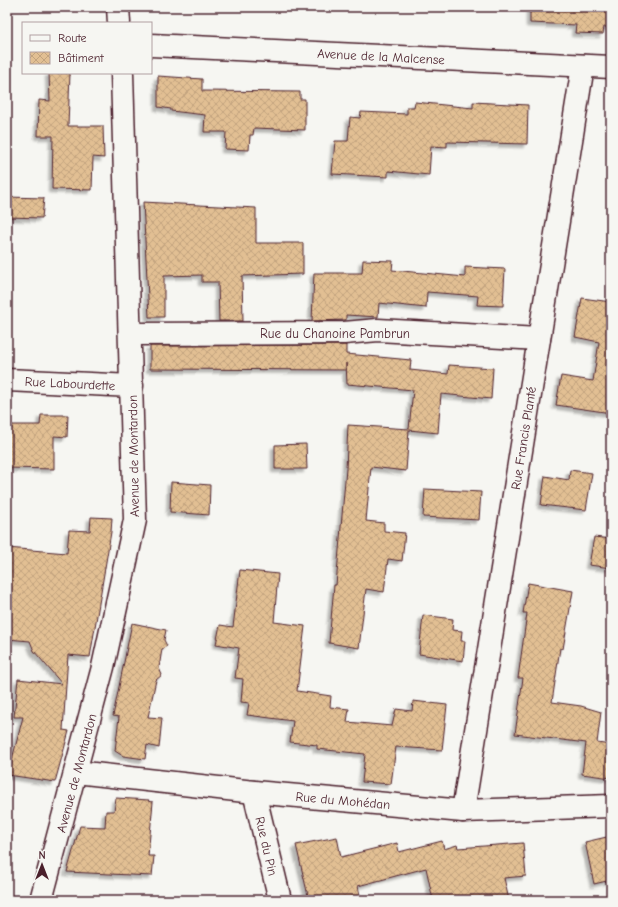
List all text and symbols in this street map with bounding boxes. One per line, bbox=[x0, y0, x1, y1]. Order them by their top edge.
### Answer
legend bbox=[22, 22, 152, 74]
text: Route bbox=[58, 31, 87, 45]
street label: Avenue de la Malcense bbox=[317, 46, 446, 67]
text: Bâtiment bbox=[58, 51, 104, 65]
street label: Rue du Chanoine Pambrun bbox=[260, 326, 410, 341]
street label: Rue Labourdette bbox=[24, 374, 116, 393]
street label: Rue Francis Planté bbox=[508, 385, 539, 491]
street label: Avenue de Montardon bbox=[125, 395, 142, 517]
street label: Avenue de Montardon bbox=[53, 712, 100, 834]
street label: Rue du Mohédan bbox=[295, 789, 391, 812]
street label: Rue du Pin bbox=[252, 815, 281, 877]
north arrow bbox=[22, 845, 62, 885]
text: N bbox=[38, 849, 46, 862]

